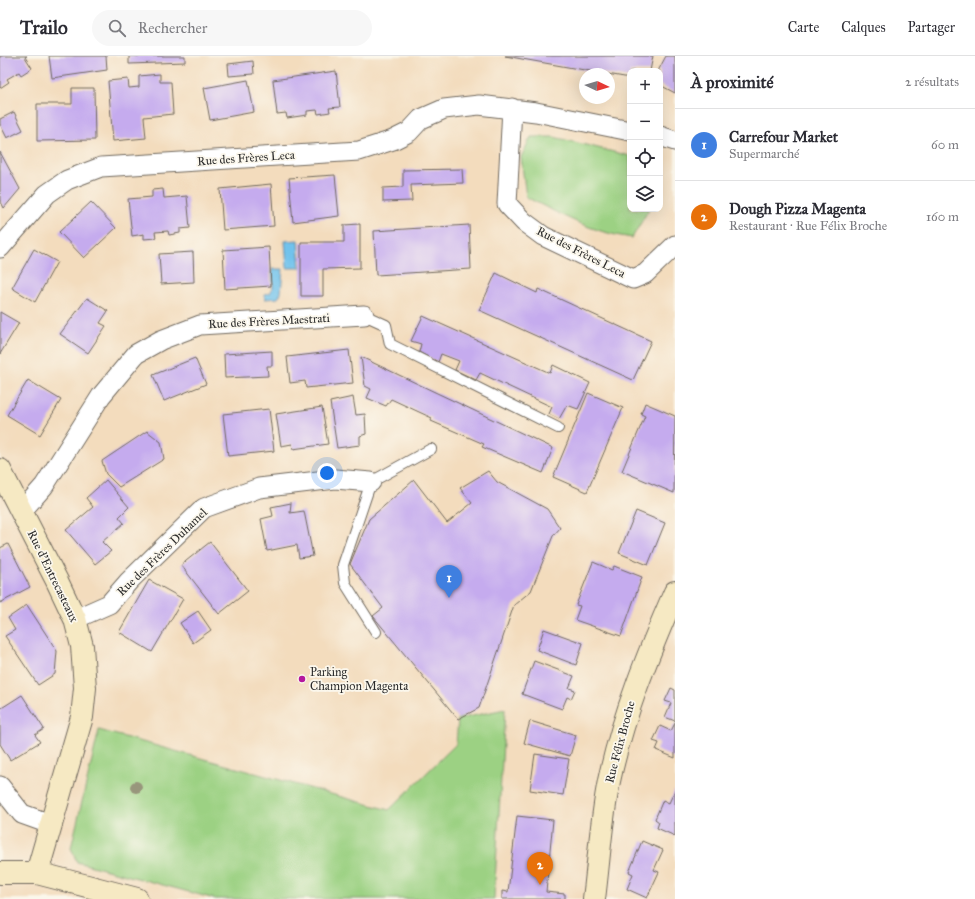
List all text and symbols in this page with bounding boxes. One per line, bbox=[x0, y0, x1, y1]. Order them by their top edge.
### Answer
search box bbox=[92, 10, 372, 46]
text: Trailo bbox=[20, 16, 68, 39]
icon: search bbox=[106, 17, 128, 39]
text: Rechercher bbox=[138, 19, 207, 37]
text: Carte bbox=[788, 19, 819, 36]
text: Calques bbox=[841, 19, 886, 36]
text: Partager bbox=[908, 19, 955, 36]
north arrow bbox=[579, 68, 615, 104]
map controls bbox=[627, 68, 663, 212]
button: + bbox=[627, 68, 663, 104]
text: À proximité bbox=[691, 72, 774, 93]
text: 2 résultats bbox=[905, 74, 959, 90]
button: − bbox=[627, 104, 663, 140]
text: Carrefour Market bbox=[729, 128, 838, 146]
text: 1 bbox=[701, 137, 707, 153]
text: 60 m bbox=[931, 137, 959, 153]
button: locate bbox=[627, 140, 663, 176]
text: Supermarché bbox=[729, 146, 800, 162]
street label: Rue des Frères Leca bbox=[197, 148, 296, 168]
button: layers bbox=[627, 176, 663, 212]
text: Dough Pizza Magenta bbox=[729, 200, 866, 218]
text: 2 bbox=[701, 209, 707, 225]
text: 160 m bbox=[926, 209, 959, 225]
text: Restaurant · Rue Félix Broche bbox=[729, 218, 887, 234]
street label: Rue des Frères Leca bbox=[534, 224, 629, 281]
street label: Rue des Frères Maestrati bbox=[208, 311, 331, 331]
your location bbox=[317, 463, 337, 483]
street label: Rue des Frères Duhamel bbox=[114, 505, 210, 599]
street label: Rue d'Entrecasteaux bbox=[25, 528, 82, 625]
pin: 1 bbox=[436, 565, 462, 598]
place label: Parking Champion Magenta bbox=[310, 665, 409, 694]
marker: Parking Champion Magenta bbox=[297, 674, 307, 684]
street label: Rue Félix Broche bbox=[602, 699, 638, 785]
pin: 2 bbox=[527, 852, 553, 885]

